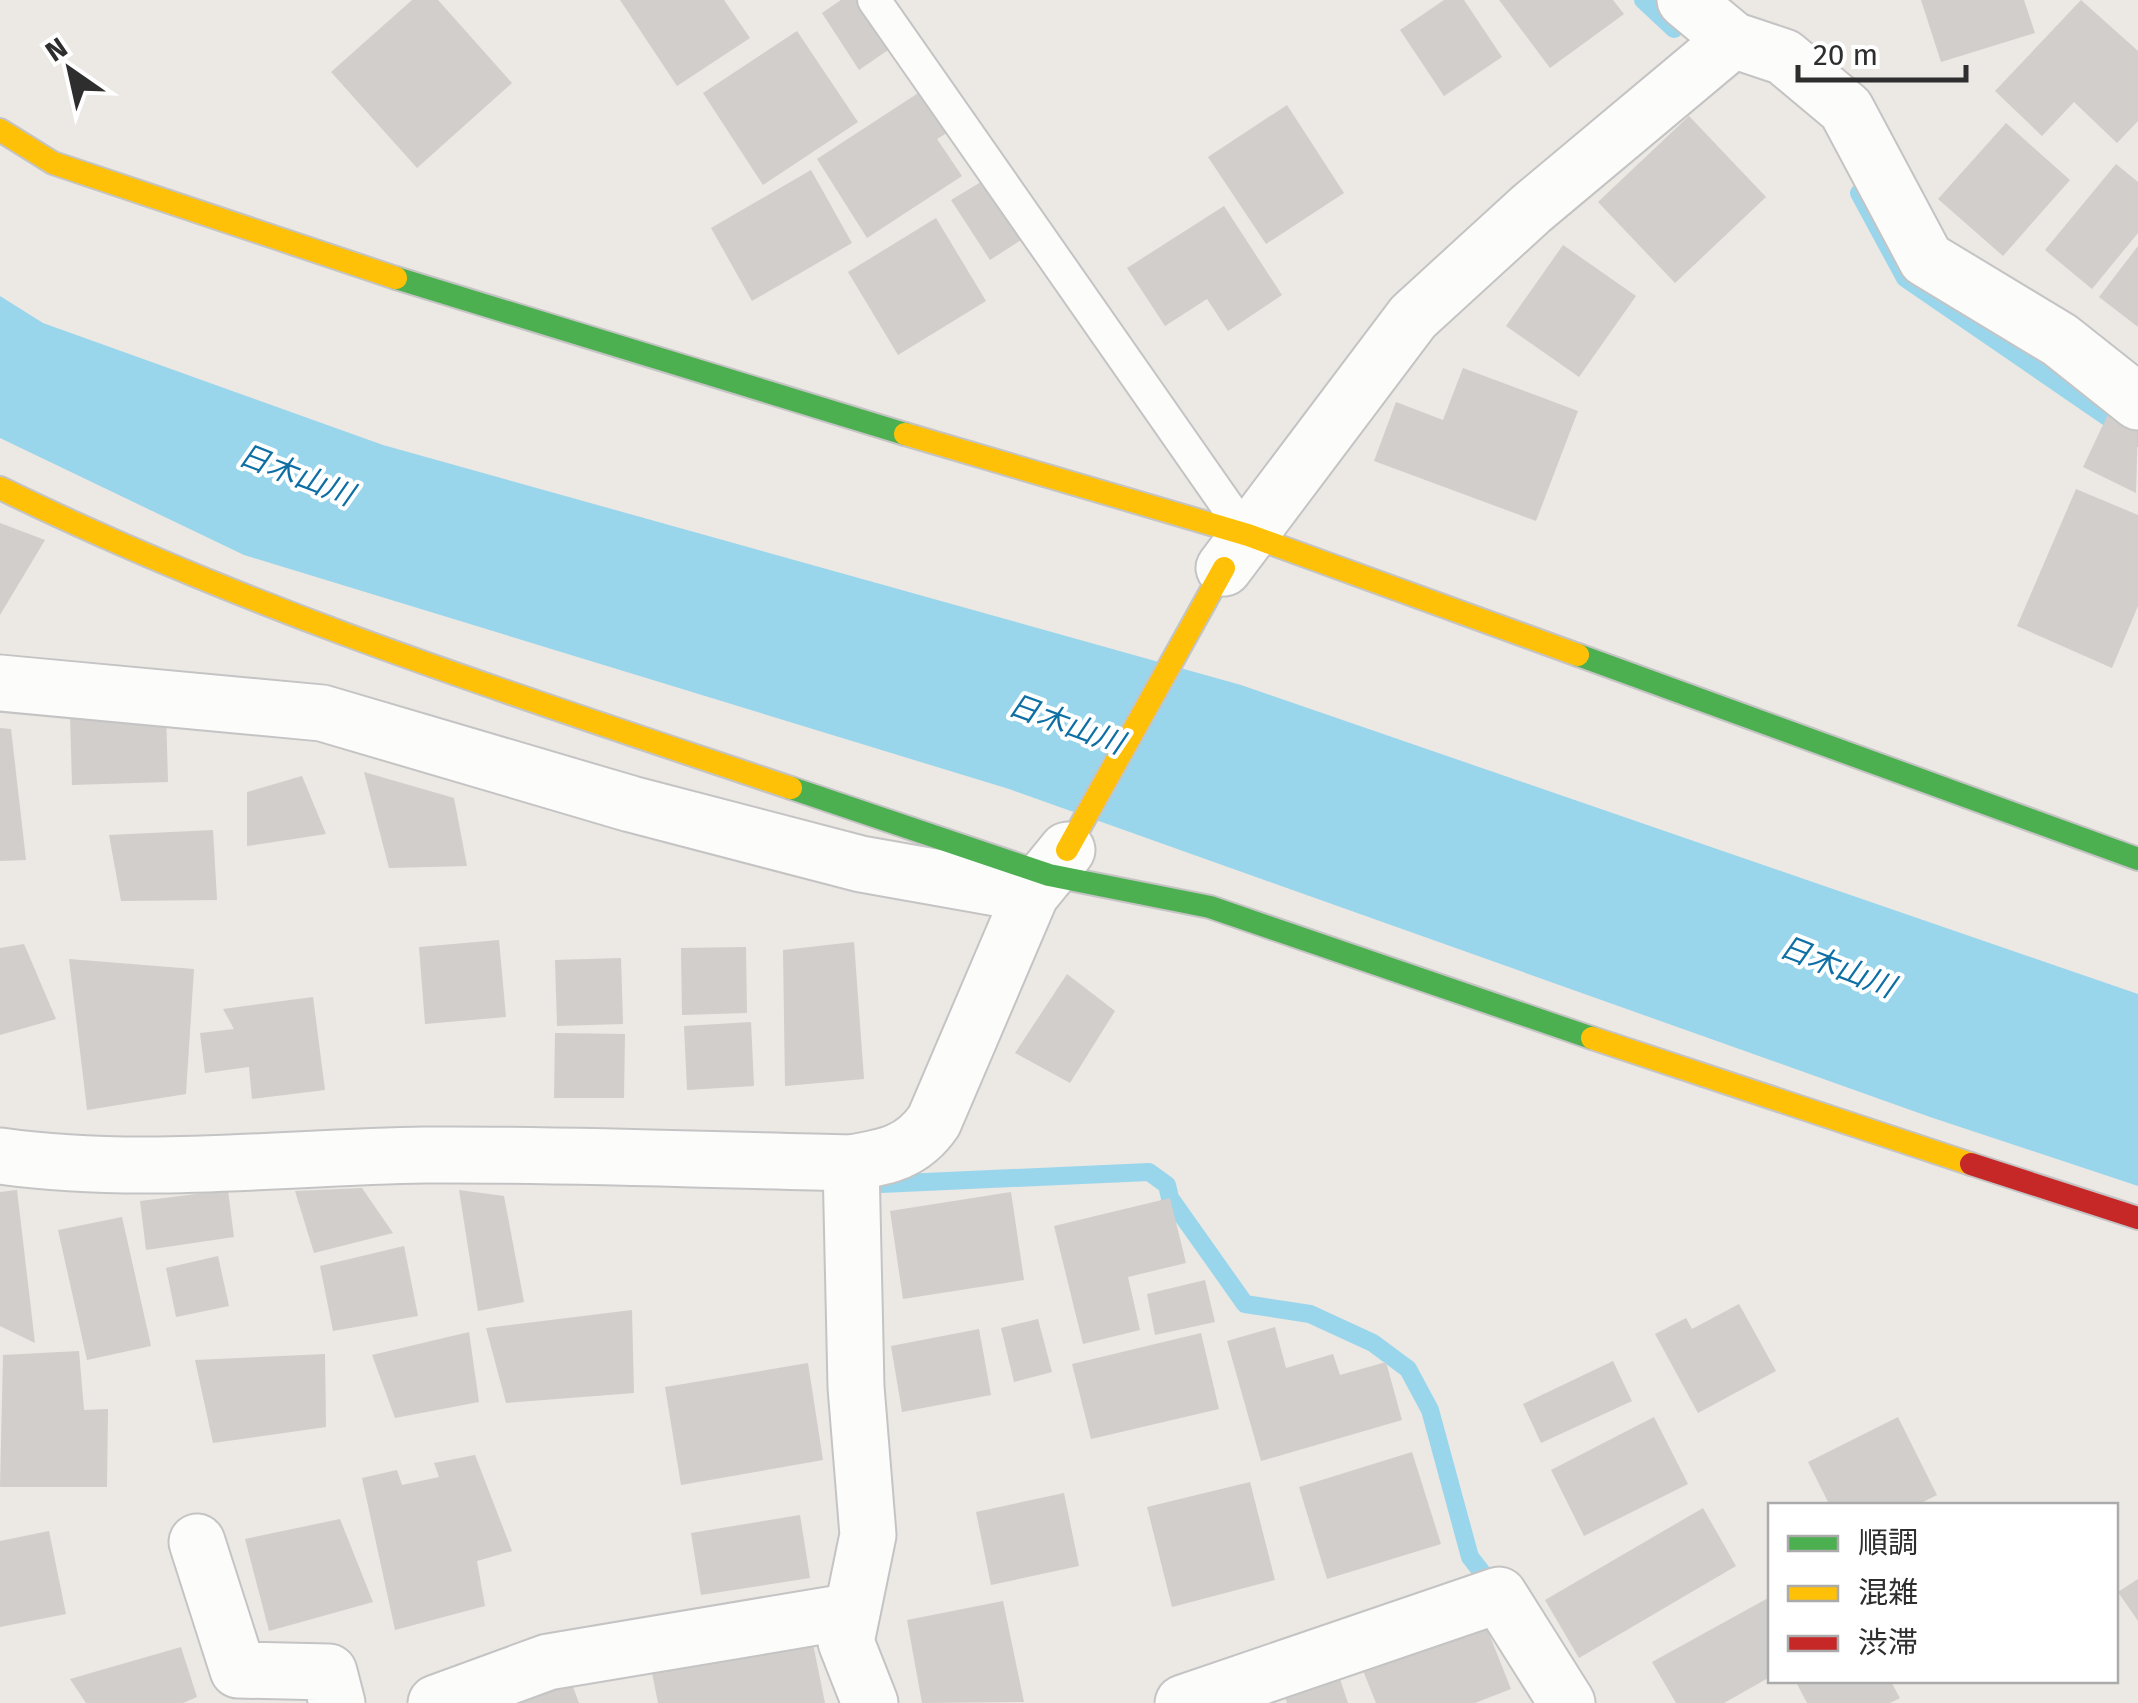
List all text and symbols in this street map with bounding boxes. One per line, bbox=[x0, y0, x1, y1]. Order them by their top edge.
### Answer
north arrow bbox=[20, 20, 120, 120]
scale bar bbox=[1798, 20, 1966, 82]
text: N bbox=[39, 31, 73, 69]
text: 20 m bbox=[1813, 37, 1878, 73]
water label: 日木山川 bbox=[234, 437, 361, 514]
water label: 日木山川 bbox=[1003, 687, 1131, 762]
water label: 日木山川 bbox=[1775, 929, 1902, 1006]
legend bbox=[1768, 1503, 2118, 1683]
text: 順調 bbox=[1858, 1525, 1918, 1561]
text: 混雑 bbox=[1858, 1575, 1918, 1611]
text: 渋滞 bbox=[1858, 1625, 1918, 1661]

